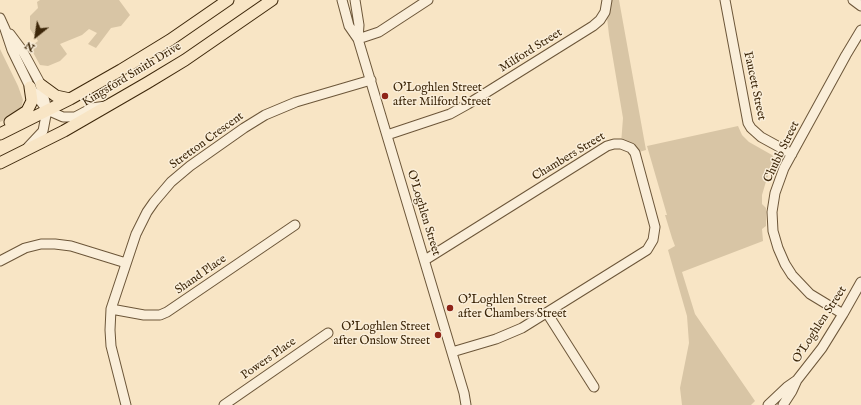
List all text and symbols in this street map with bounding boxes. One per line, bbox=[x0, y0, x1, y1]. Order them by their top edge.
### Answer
north arrow bbox=[16, 16, 56, 56]
street label: Milford Street bbox=[497, 26, 565, 76]
text: N bbox=[22, 38, 38, 55]
street label: Kingsford Smith Drive bbox=[80, 40, 184, 110]
street label: Faucett Street bbox=[740, 50, 768, 122]
place label: O'Loghlen Street after Milford Street bbox=[393, 82, 491, 110]
marker: O'Loghlen Street after Milford Street bbox=[380, 91, 390, 101]
street label: Stretton Crescent bbox=[167, 109, 247, 173]
street label: Chubb Street bbox=[761, 119, 803, 185]
street label: Chambers Street bbox=[530, 130, 608, 184]
street label: O'Loghlen Street bbox=[403, 168, 443, 258]
street label: Shand Place bbox=[173, 252, 229, 298]
street label: O'Loghlen Street bbox=[790, 284, 850, 366]
place label: O'Loghlen Street after Chambers Street bbox=[458, 294, 567, 322]
marker: O'Loghlen Street after Chambers Street bbox=[445, 303, 455, 313]
place label: O'Loghlen Street after Onslow Street bbox=[333, 321, 430, 349]
marker: O'Loghlen Street after Onslow Street bbox=[433, 330, 443, 340]
street label: Powers Place bbox=[239, 335, 299, 383]

